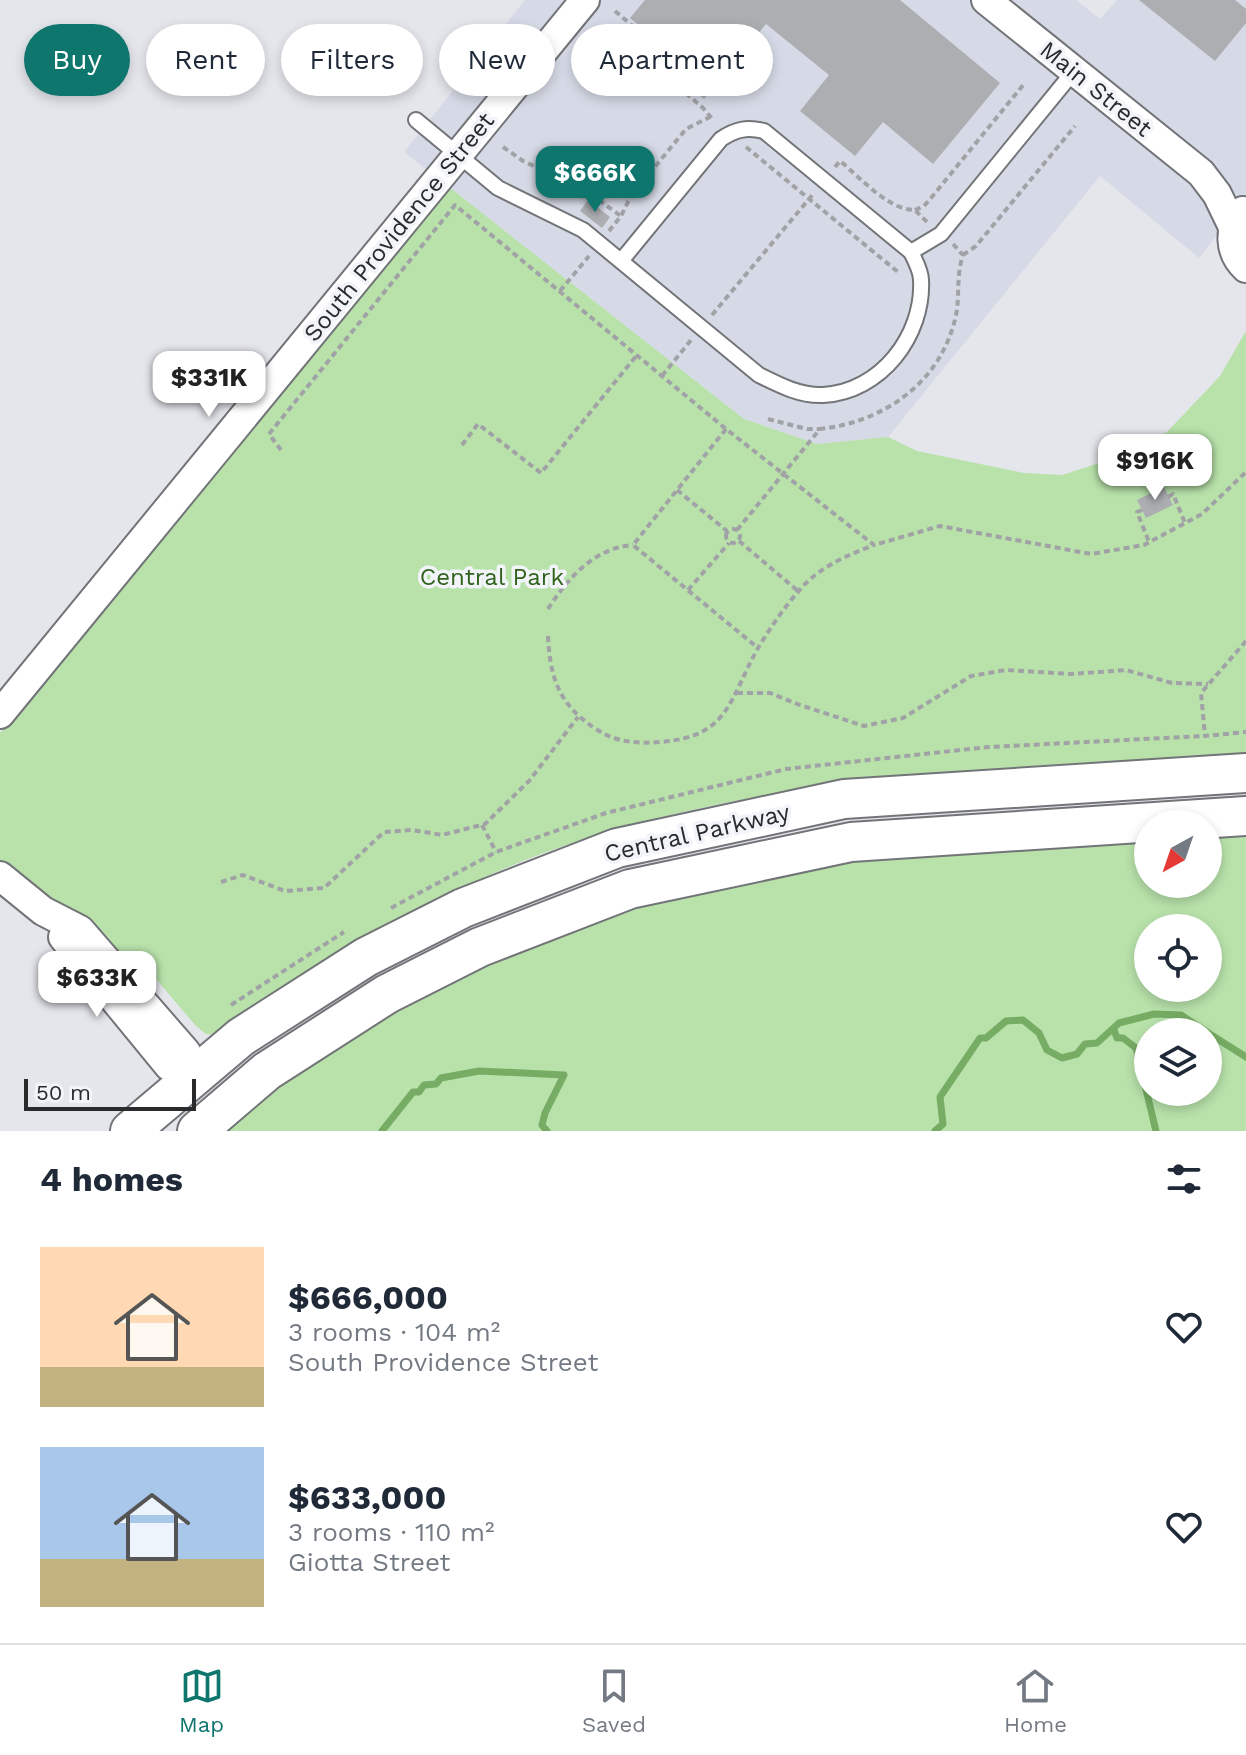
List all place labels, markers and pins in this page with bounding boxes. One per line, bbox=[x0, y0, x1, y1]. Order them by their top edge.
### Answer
pin: $666K bbox=[539, 146, 651, 214]
pin: $331K bbox=[153, 351, 265, 419]
pin: $916K bbox=[1099, 434, 1211, 502]
pin: $633K bbox=[41, 951, 153, 1019]

